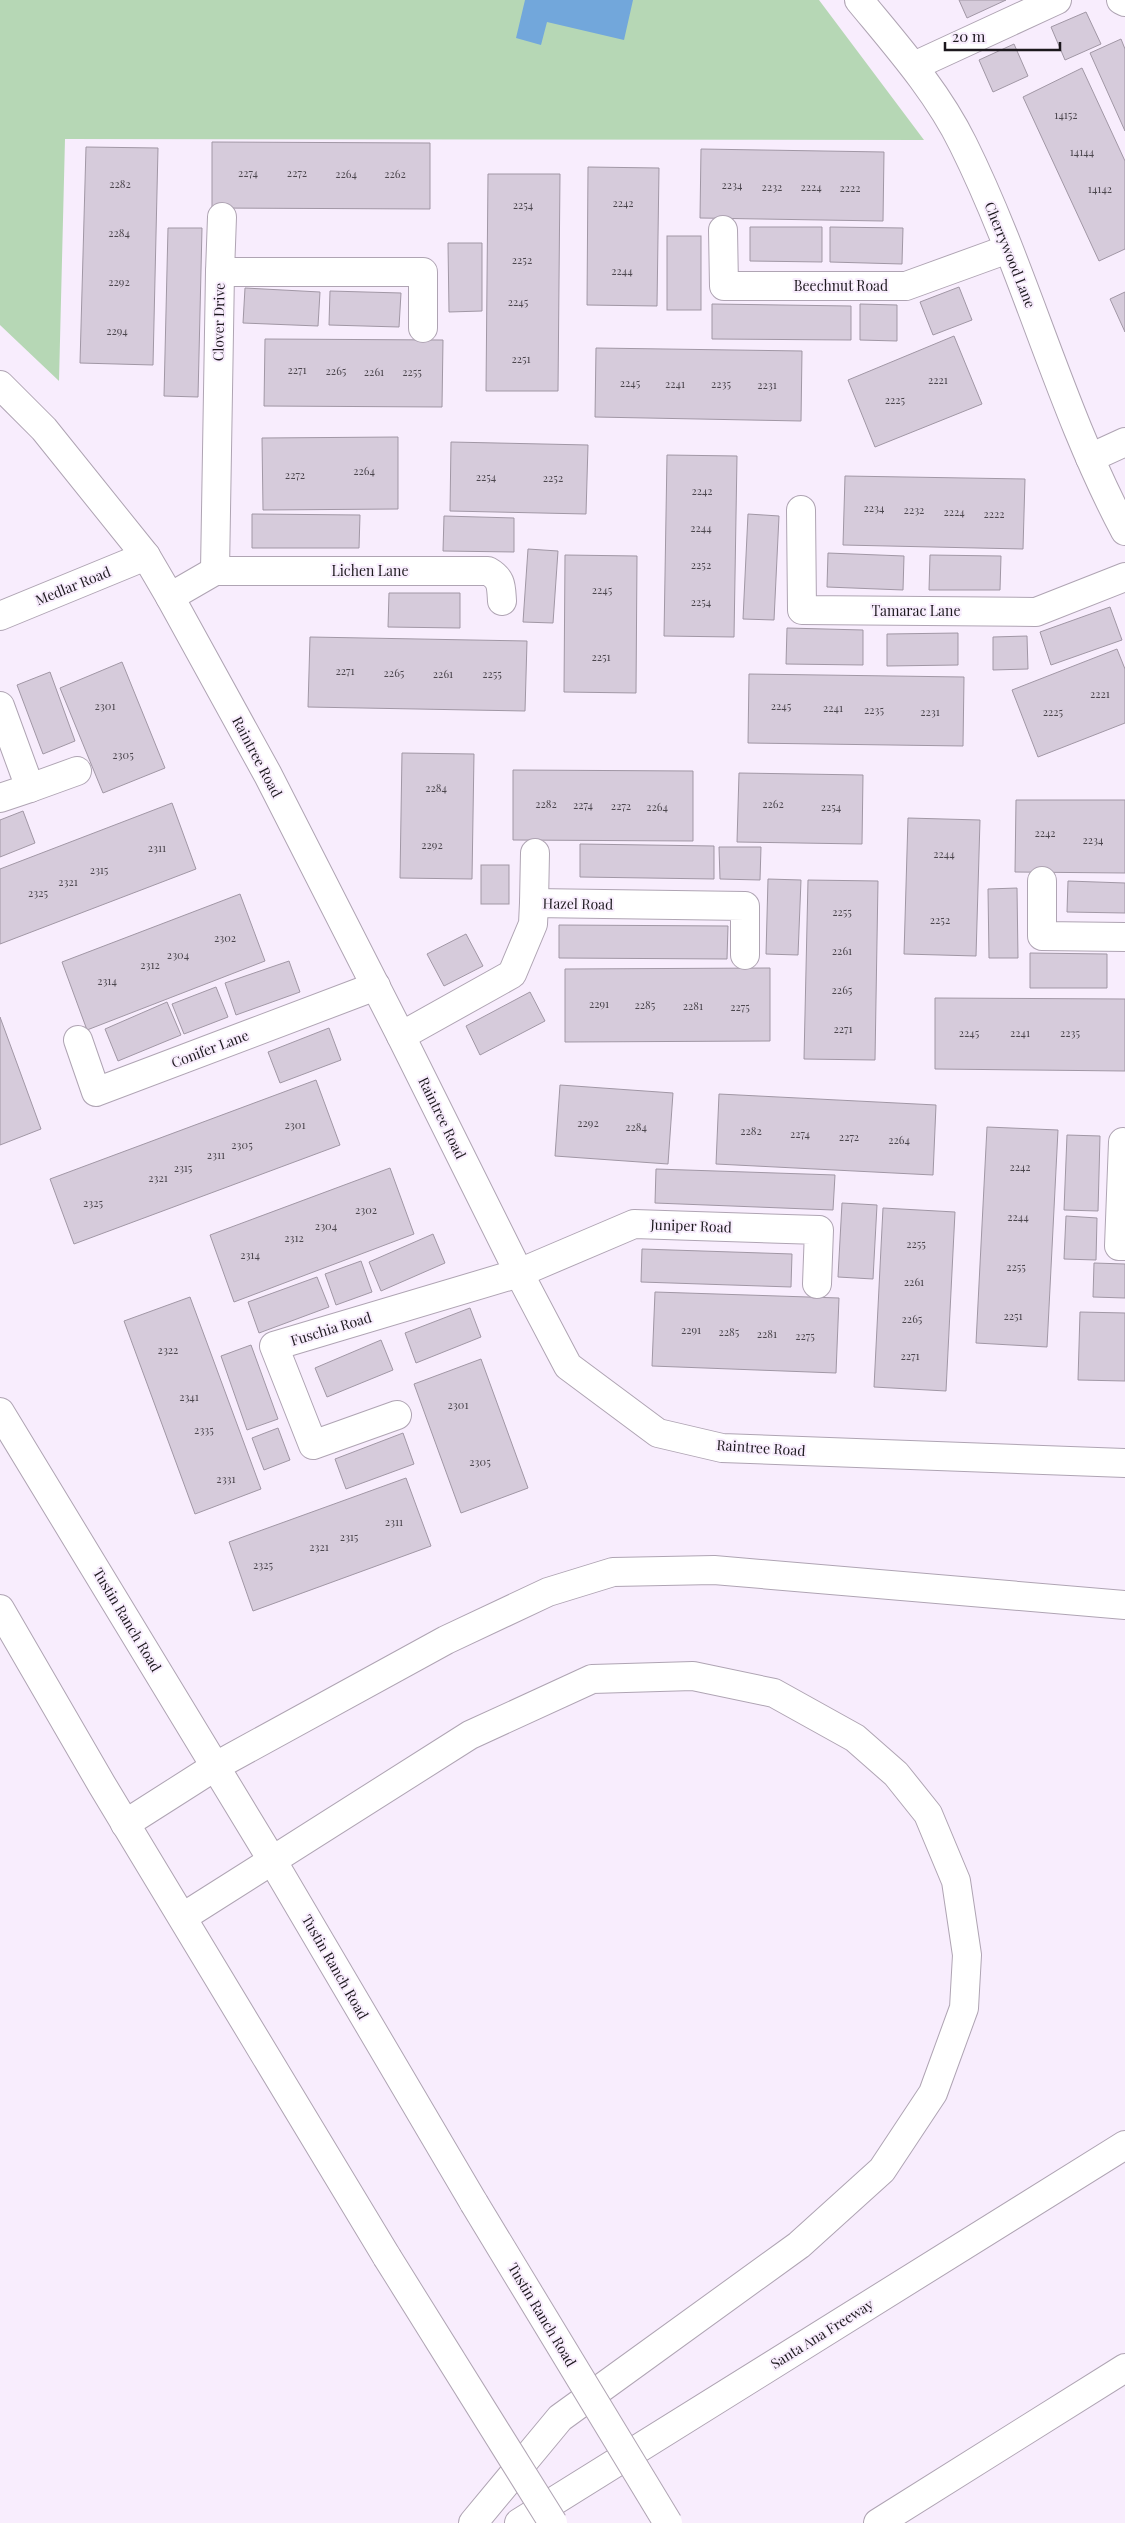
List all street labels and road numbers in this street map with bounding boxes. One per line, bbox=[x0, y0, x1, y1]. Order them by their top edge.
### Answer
street label: Cherrywood Lane bbox=[981, 199, 1040, 311]
street label: Beechnut Road bbox=[794, 276, 888, 295]
street label: Clover Drive bbox=[208, 283, 229, 361]
street label: Lichen Lane bbox=[332, 561, 408, 580]
street label: Medlar Road bbox=[32, 562, 113, 609]
street label: Tamarac Lane bbox=[871, 601, 961, 620]
street label: Raintree Road bbox=[228, 713, 287, 800]
street label: Hazel Road bbox=[543, 893, 613, 914]
street label: Conifer Lane bbox=[168, 1025, 251, 1072]
street label: Raintree Road bbox=[414, 1074, 470, 1162]
street label: Juniper Road bbox=[649, 1215, 732, 1236]
street label: Fuschia Road bbox=[288, 1307, 374, 1350]
street label: Raintree Road bbox=[716, 1435, 806, 1460]
street label: Tustin Ranch Road bbox=[89, 1564, 166, 1675]
street label: Tustin Ranch Road bbox=[298, 1911, 373, 2023]
street label: Tustin Ranch Road bbox=[504, 2259, 581, 2370]
street label: Santa Ana Freeway bbox=[767, 2294, 877, 2373]

